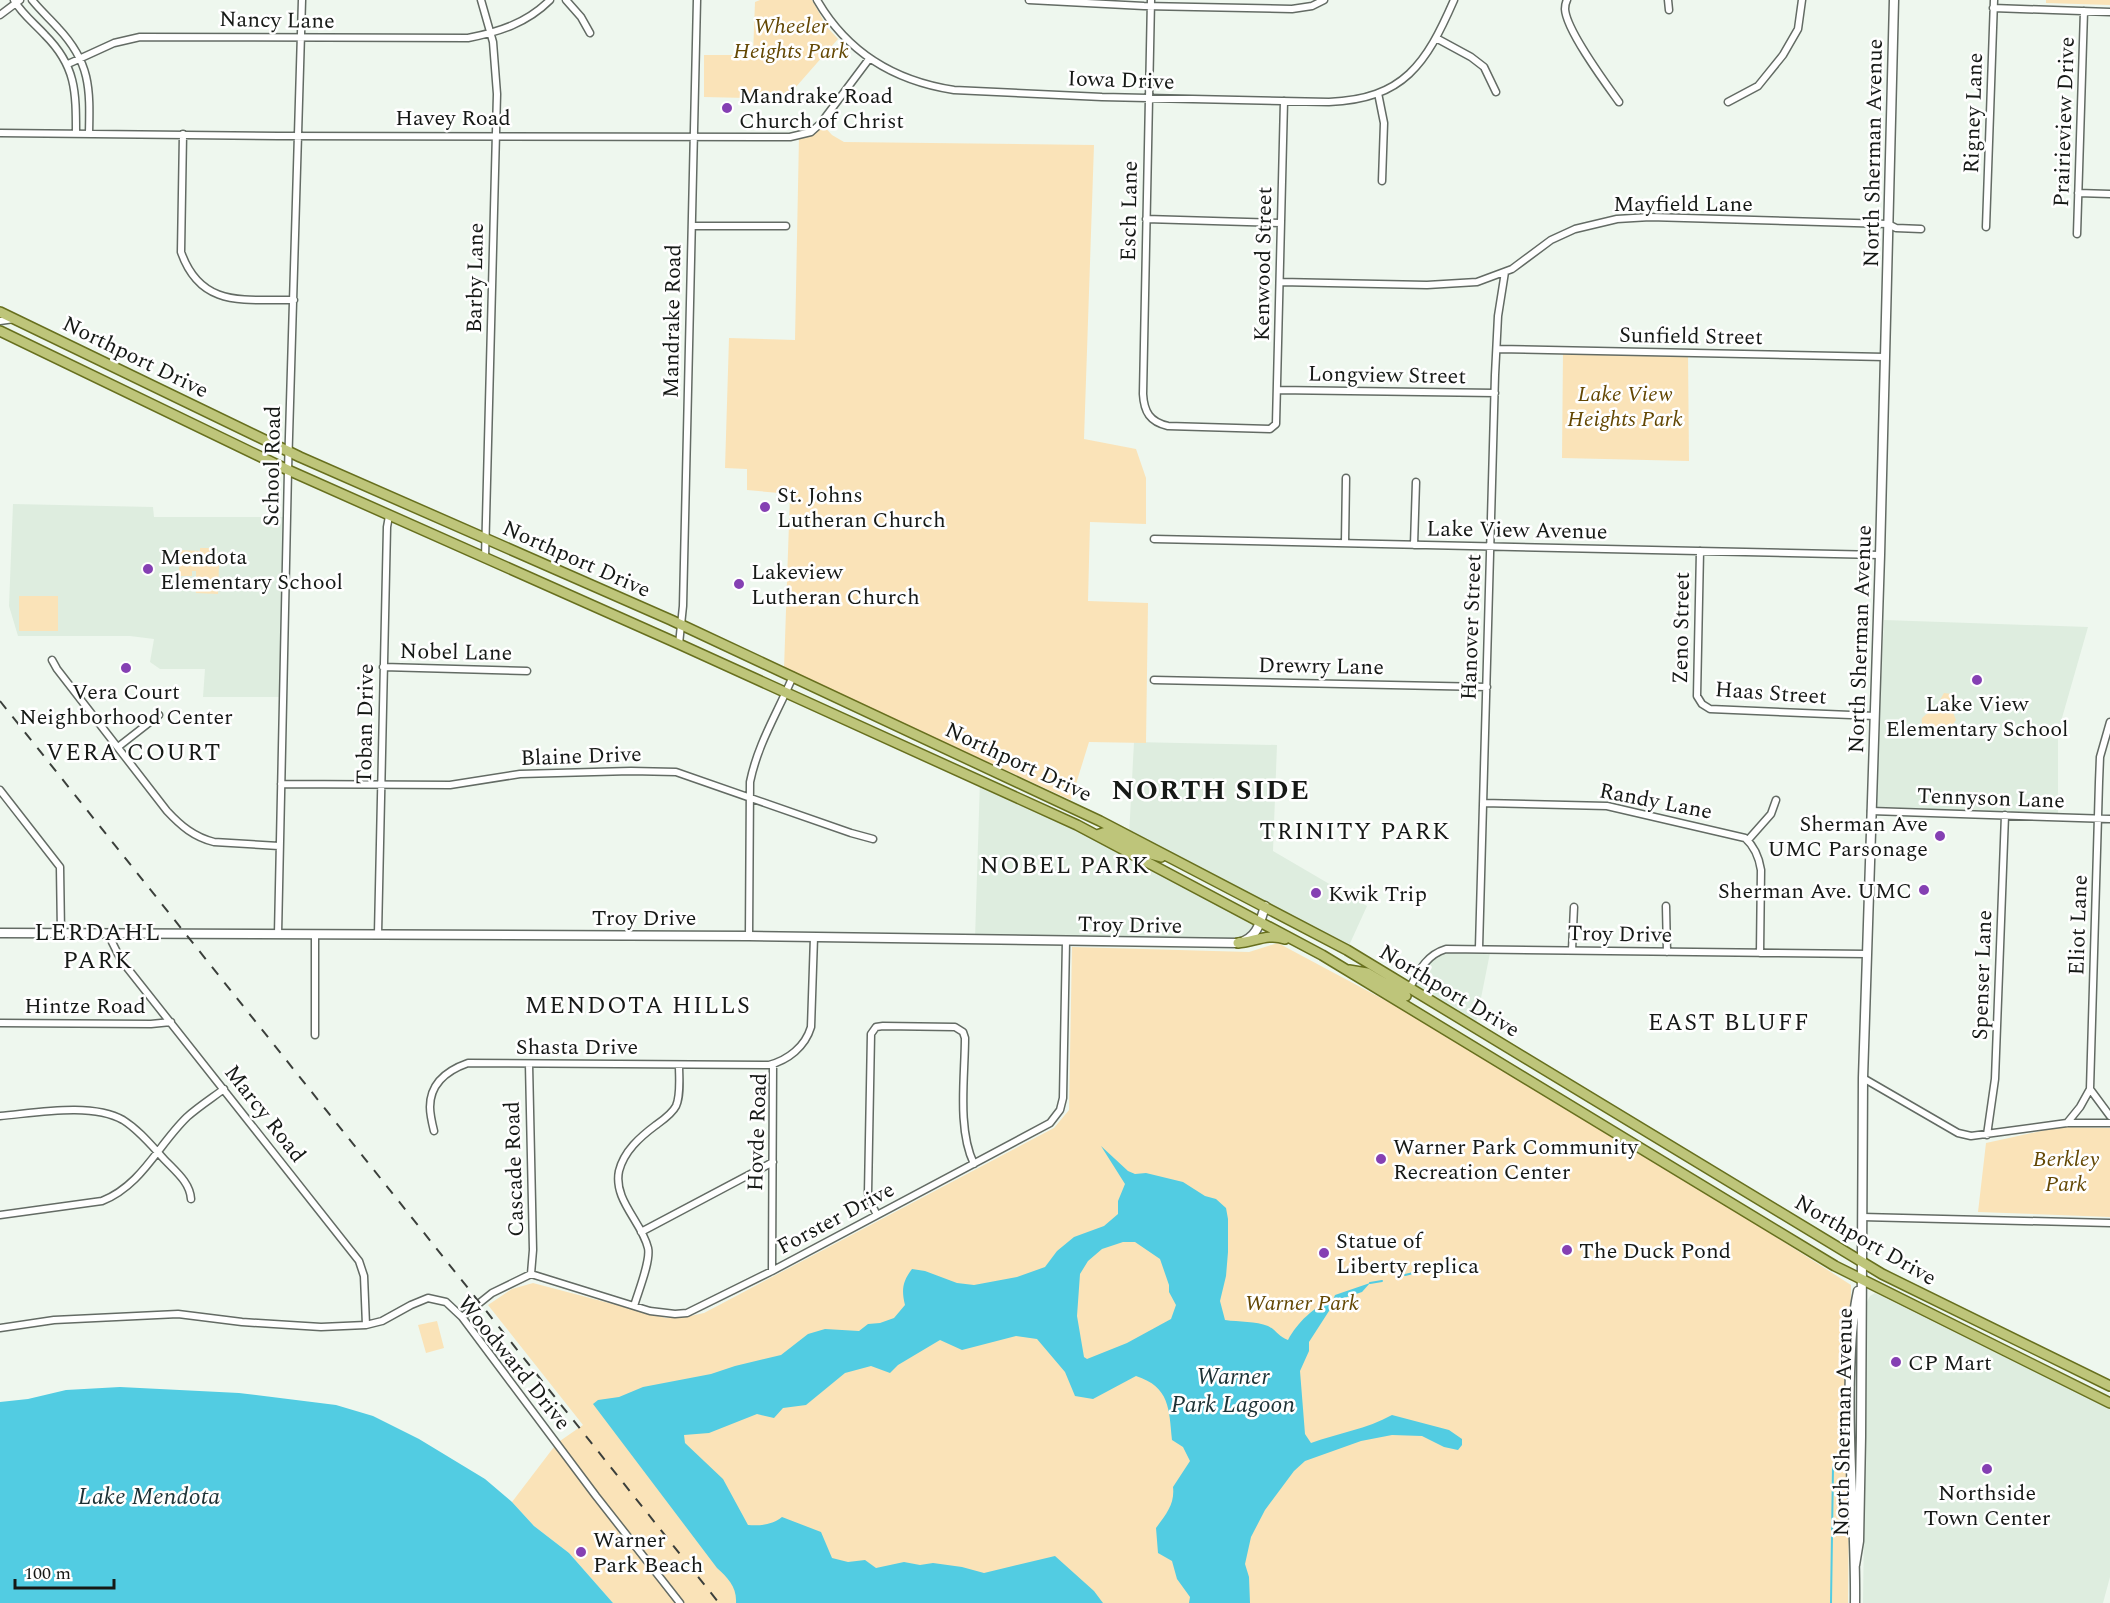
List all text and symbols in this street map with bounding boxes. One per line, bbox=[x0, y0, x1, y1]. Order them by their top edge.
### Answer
street label: Nancy Lane bbox=[219, 3, 335, 38]
park label: Wheeler Heights Park bbox=[733, 10, 849, 68]
street label: Prairieview Drive bbox=[2045, 36, 2084, 208]
street label: North Sherman Avenue bbox=[1855, 38, 1892, 268]
street label: Rigney Lane bbox=[1955, 52, 1992, 174]
street label: Iowa Drive bbox=[1067, 62, 1175, 99]
place label: Mandrake Road Church of Christ bbox=[739, 80, 904, 138]
marker: Mandrake Road Church of Christ bbox=[720, 101, 734, 115]
street label: Havey Road bbox=[395, 102, 511, 135]
street label: Esch Lane bbox=[1112, 160, 1147, 262]
street label: Kenwood Street bbox=[1246, 186, 1281, 342]
street label: Mayfield Lane bbox=[1613, 188, 1753, 221]
street label: Barby Lane bbox=[458, 223, 493, 334]
street label: Mandrake Road bbox=[655, 244, 690, 398]
street label: Northport Drive bbox=[57, 308, 214, 407]
street label: Sunfield Street bbox=[1619, 319, 1763, 354]
street label: Longview Street bbox=[1308, 358, 1467, 393]
park label: Lake View Heights Park bbox=[1567, 378, 1683, 436]
street label: School Road bbox=[255, 405, 290, 527]
place label: St. Johns Lutheran Church bbox=[777, 479, 946, 537]
marker: St. Johns Lutheran Church bbox=[758, 500, 772, 514]
street label: Northport Drive bbox=[497, 512, 656, 607]
street label: Lake View Avenue bbox=[1426, 512, 1608, 549]
street label: North Sherman Avenue bbox=[1840, 524, 1881, 754]
place label: Mendota Elementary School bbox=[160, 541, 343, 599]
street label: Hanover Street bbox=[1452, 553, 1491, 701]
place label: Lakeview Lutheran Church bbox=[751, 556, 920, 614]
marker: Mendota Elementary School bbox=[141, 562, 155, 576]
street label: Zeno Street bbox=[1664, 571, 1699, 684]
marker: Lakeview Lutheran Church bbox=[732, 577, 746, 591]
street label: Nobel Lane bbox=[399, 635, 513, 670]
street label: Drewry Lane bbox=[1258, 649, 1384, 684]
marker: Vera Court Neighborhood Center bbox=[119, 661, 133, 675]
street label: Toban Drive bbox=[348, 663, 383, 785]
street label: Haas Street bbox=[1714, 673, 1828, 714]
marker: Lake View Elementary School bbox=[1970, 673, 1984, 687]
place label: Vera Court Neighborhood Center bbox=[19, 676, 233, 734]
place label: Lake View Elementary School bbox=[1886, 688, 2068, 746]
street label: Northport Drive bbox=[939, 714, 1097, 811]
district label: VERA COURT bbox=[46, 735, 222, 771]
street label: Blaine Drive bbox=[520, 738, 642, 775]
district label: NORTH SIDE bbox=[1111, 769, 1311, 812]
street label: Randy Lane bbox=[1596, 774, 1715, 829]
street label: Tennyson Lane bbox=[1916, 779, 2066, 818]
place label: Sherman Ave UMC Parsonage bbox=[1767, 808, 1928, 866]
district label: TRINITY PARK bbox=[1259, 814, 1451, 850]
marker: Sherman Ave UMC Parsonage bbox=[1933, 829, 1947, 843]
district label: NOBEL PARK bbox=[980, 848, 1150, 884]
street label: Eliot Lane bbox=[2060, 874, 2097, 976]
place label: Sherman Ave. UMC bbox=[1718, 875, 1912, 908]
place label: Kwik Trip bbox=[1328, 878, 1427, 911]
marker: Sherman Ave. UMC bbox=[1917, 883, 1931, 897]
marker: Kwik Trip bbox=[1309, 886, 1323, 900]
street label: Troy Drive bbox=[592, 902, 696, 935]
street label: Troy Drive bbox=[1077, 908, 1183, 943]
street label: Spenser Lane bbox=[1964, 909, 2001, 1041]
district label: LERDAHL PARK bbox=[34, 915, 162, 979]
street label: Troy Drive bbox=[1567, 917, 1673, 952]
street label: Northport Drive bbox=[1373, 936, 1526, 1046]
district label: MENDOTA HILLS bbox=[525, 988, 751, 1024]
street label: Hintze Road bbox=[24, 990, 146, 1023]
district label: EAST BLUFF bbox=[1648, 1005, 1810, 1041]
street label: Shasta Drive bbox=[516, 1031, 638, 1064]
street label: Marcy Road bbox=[216, 1058, 314, 1170]
street label: Hovde Road bbox=[739, 1072, 776, 1192]
street label: Cascade Road bbox=[496, 1101, 533, 1237]
place label: Warner Park Community Recreation Center bbox=[1393, 1131, 1640, 1189]
park label: Berkley Park bbox=[2033, 1143, 2099, 1201]
marker: Warner Park Community Recreation Center bbox=[1374, 1152, 1388, 1166]
street label: Forster Drive bbox=[771, 1173, 901, 1263]
street label: Northport Drive bbox=[1788, 1186, 1942, 1294]
place label: Statue of Liberty replica bbox=[1336, 1225, 1479, 1283]
place label: The Duck Pond bbox=[1579, 1235, 1731, 1268]
marker: The Duck Pond bbox=[1560, 1243, 1574, 1257]
marker: Statue of Liberty replica bbox=[1317, 1246, 1331, 1260]
park label: Warner Park bbox=[1245, 1287, 1359, 1320]
street label: Woodward Drive bbox=[449, 1288, 579, 1438]
street label: North Sherman Avenue bbox=[1825, 1307, 1862, 1537]
place label: CP Mart bbox=[1908, 1347, 1992, 1380]
marker: CP Mart bbox=[1889, 1355, 1903, 1369]
water label: Warner Park Lagoon bbox=[1171, 1359, 1296, 1423]
marker: Northside Town Center bbox=[1980, 1462, 1994, 1476]
place label: Northside Town Center bbox=[1923, 1477, 2051, 1535]
water label: Lake Mendota bbox=[78, 1479, 220, 1515]
place label: Warner Park Beach bbox=[593, 1524, 703, 1582]
marker: Warner Park Beach bbox=[574, 1545, 588, 1559]
scale bar bbox=[15, 1552, 114, 1590]
text: 100 m bbox=[24, 1560, 71, 1587]

